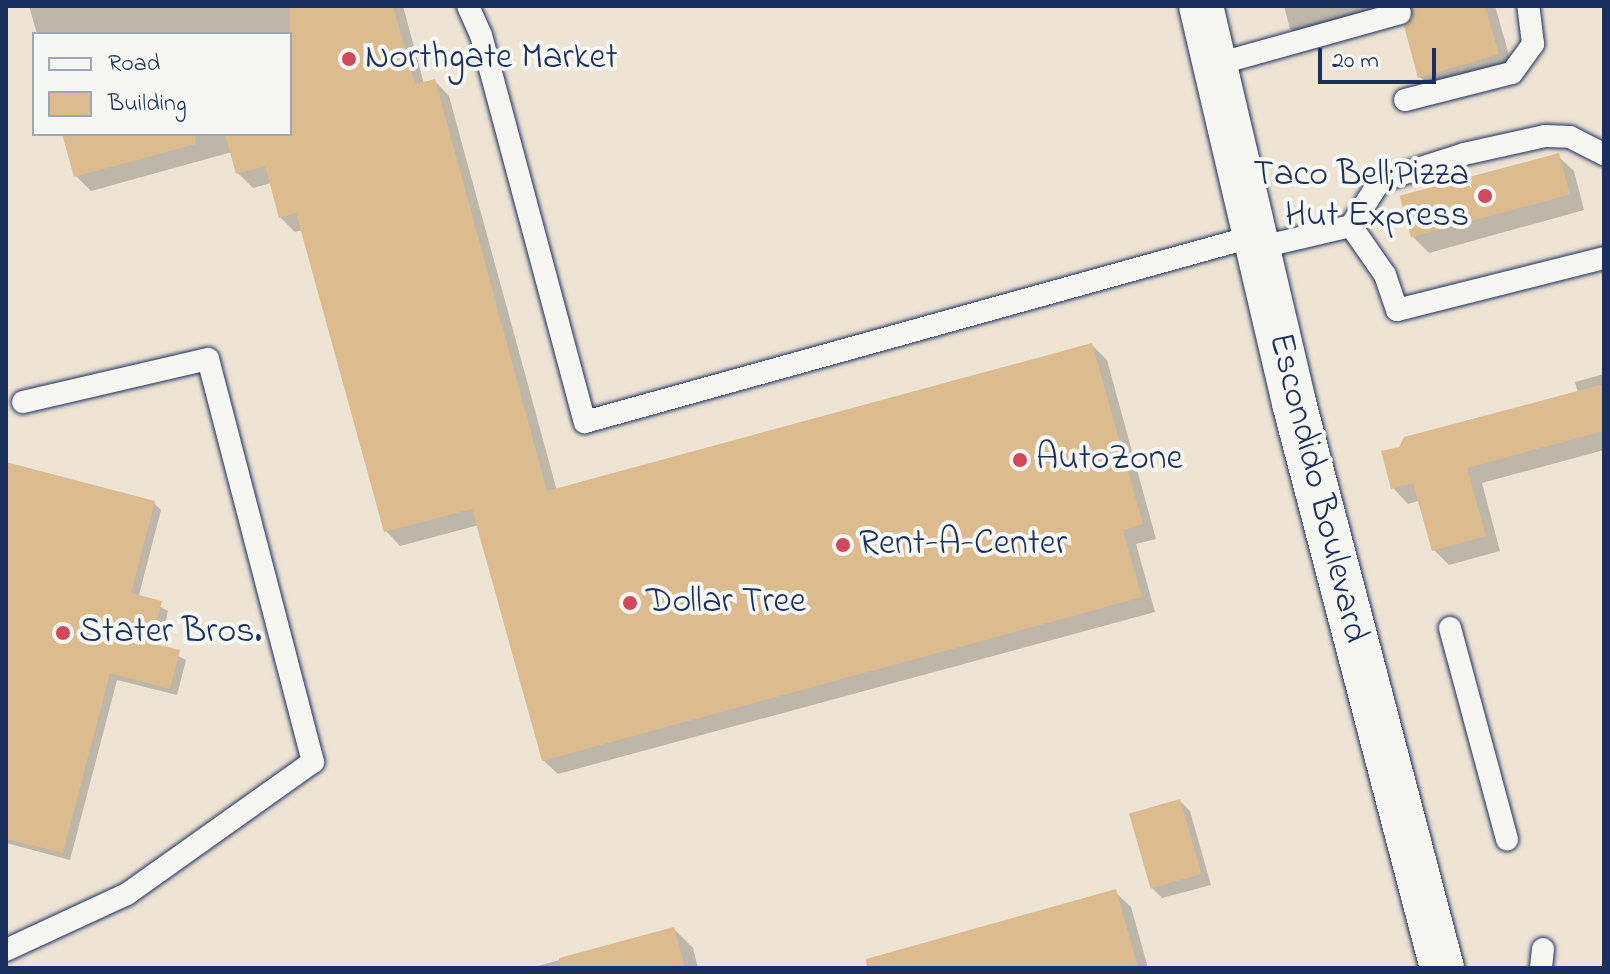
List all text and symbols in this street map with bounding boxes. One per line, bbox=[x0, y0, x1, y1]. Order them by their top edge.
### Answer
legend bbox=[32, 32, 292, 136]
scale bar bbox=[1322, 32, 1440, 82]
place label: Northgate Market bbox=[365, 37, 618, 81]
text: 20 m bbox=[1332, 44, 1379, 79]
text: Road bbox=[108, 47, 160, 82]
marker: Northgate Market bbox=[340, 50, 358, 68]
text: Building bbox=[108, 87, 187, 122]
place label: Taco Bell;Pizza Hut Express bbox=[1253, 153, 1469, 238]
marker: Taco Bell;Pizza Hut Express bbox=[1476, 187, 1494, 205]
street label: Escondido Boulevard bbox=[1258, 329, 1376, 647]
place label: AutoZone bbox=[1036, 438, 1183, 482]
marker: AutoZone bbox=[1011, 451, 1029, 469]
place label: Rent-A-Center bbox=[859, 523, 1067, 567]
marker: Rent-A-Center bbox=[834, 536, 852, 554]
place label: Dollar Tree bbox=[646, 581, 806, 625]
marker: Dollar Tree bbox=[621, 594, 639, 612]
place label: Stater Bros. bbox=[79, 611, 262, 655]
marker: Stater Bros. bbox=[54, 624, 72, 642]

